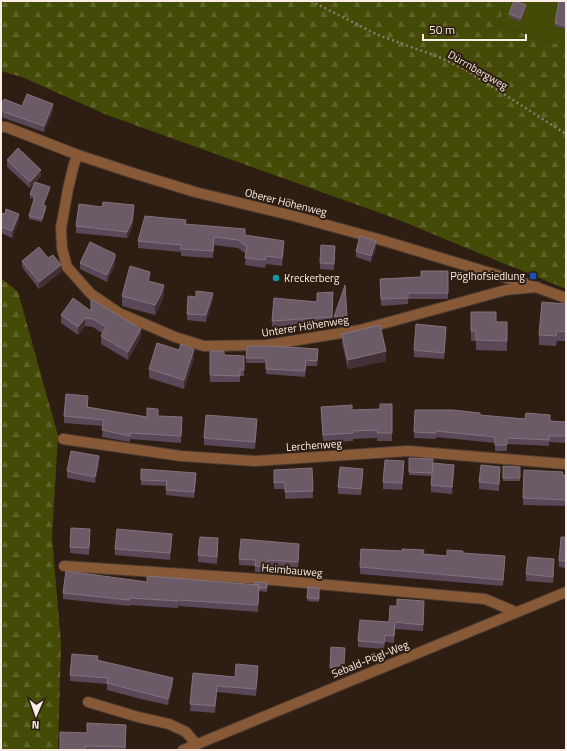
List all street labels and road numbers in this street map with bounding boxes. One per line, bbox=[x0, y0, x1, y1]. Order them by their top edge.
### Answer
street label: Dürrnbergweg bbox=[445, 46, 511, 94]
street label: Oberer Höhenweg bbox=[243, 184, 329, 220]
street label: Unterer Höhenweg bbox=[260, 311, 350, 341]
street label: Lerchenweg bbox=[285, 435, 343, 455]
street label: Heimbauweg bbox=[261, 559, 324, 581]
street label: Sebald-Pögl-Weg bbox=[329, 636, 411, 682]

